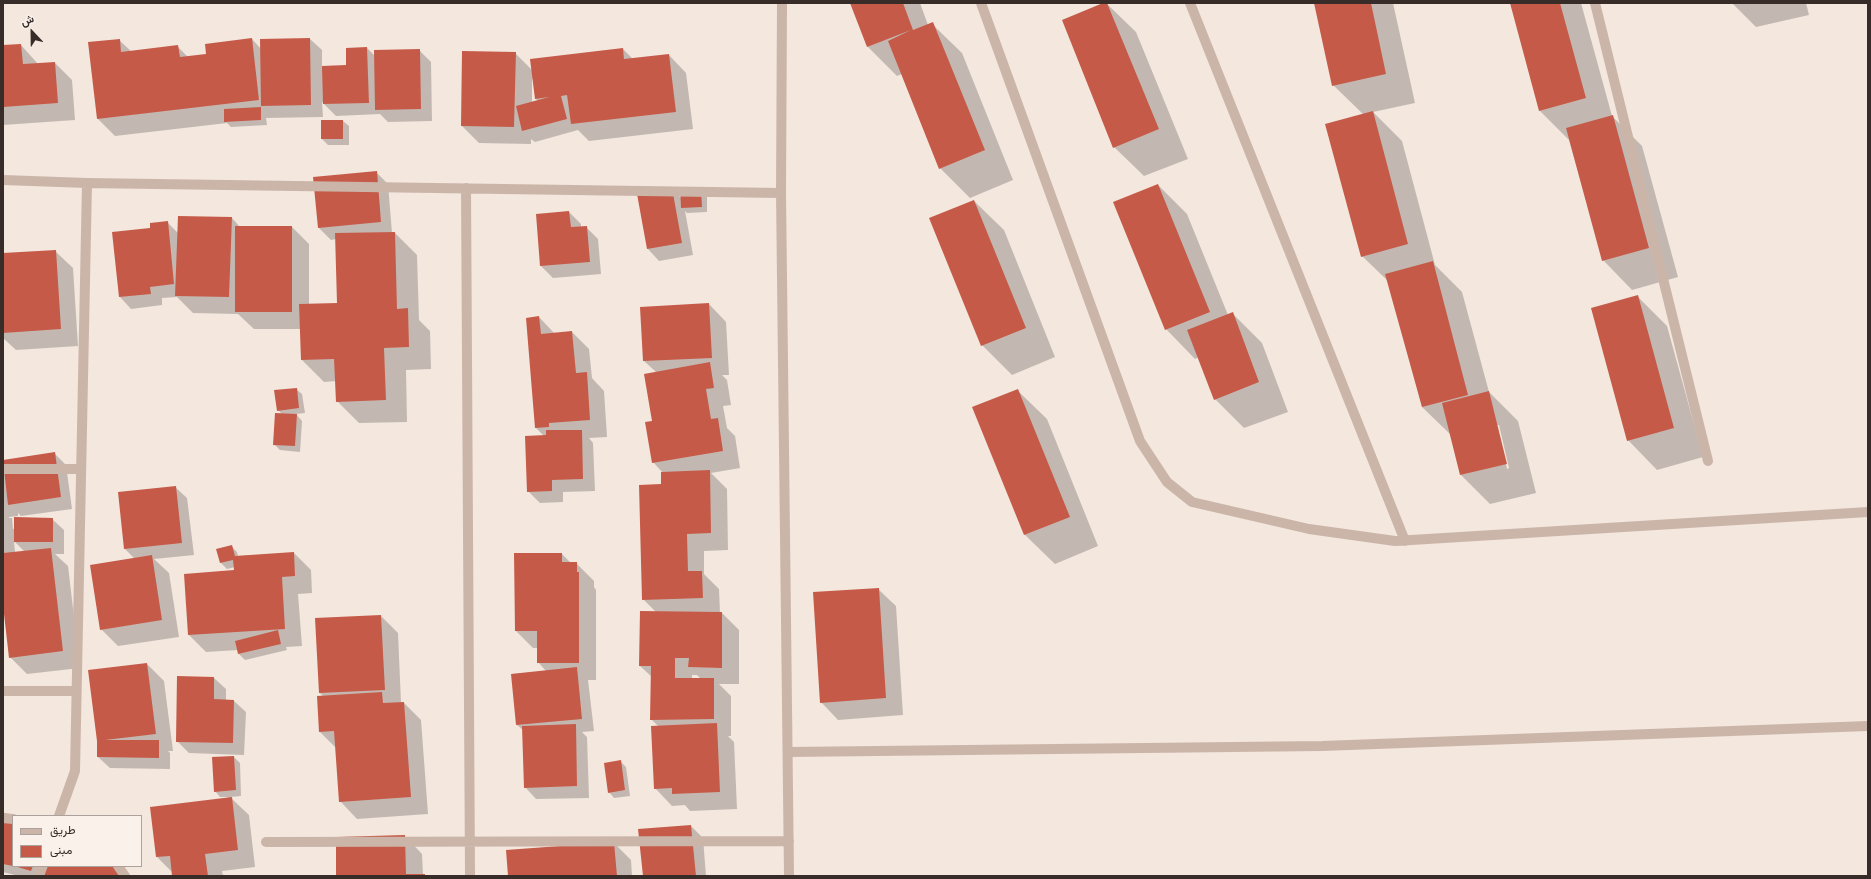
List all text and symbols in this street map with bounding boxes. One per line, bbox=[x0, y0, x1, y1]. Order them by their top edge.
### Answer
north arrow bbox=[12, 12, 52, 52]
text: ش bbox=[19, 12, 36, 29]
legend bbox=[12, 815, 142, 867]
text: طريق bbox=[50, 823, 75, 838]
text: مبنى bbox=[50, 843, 72, 858]

